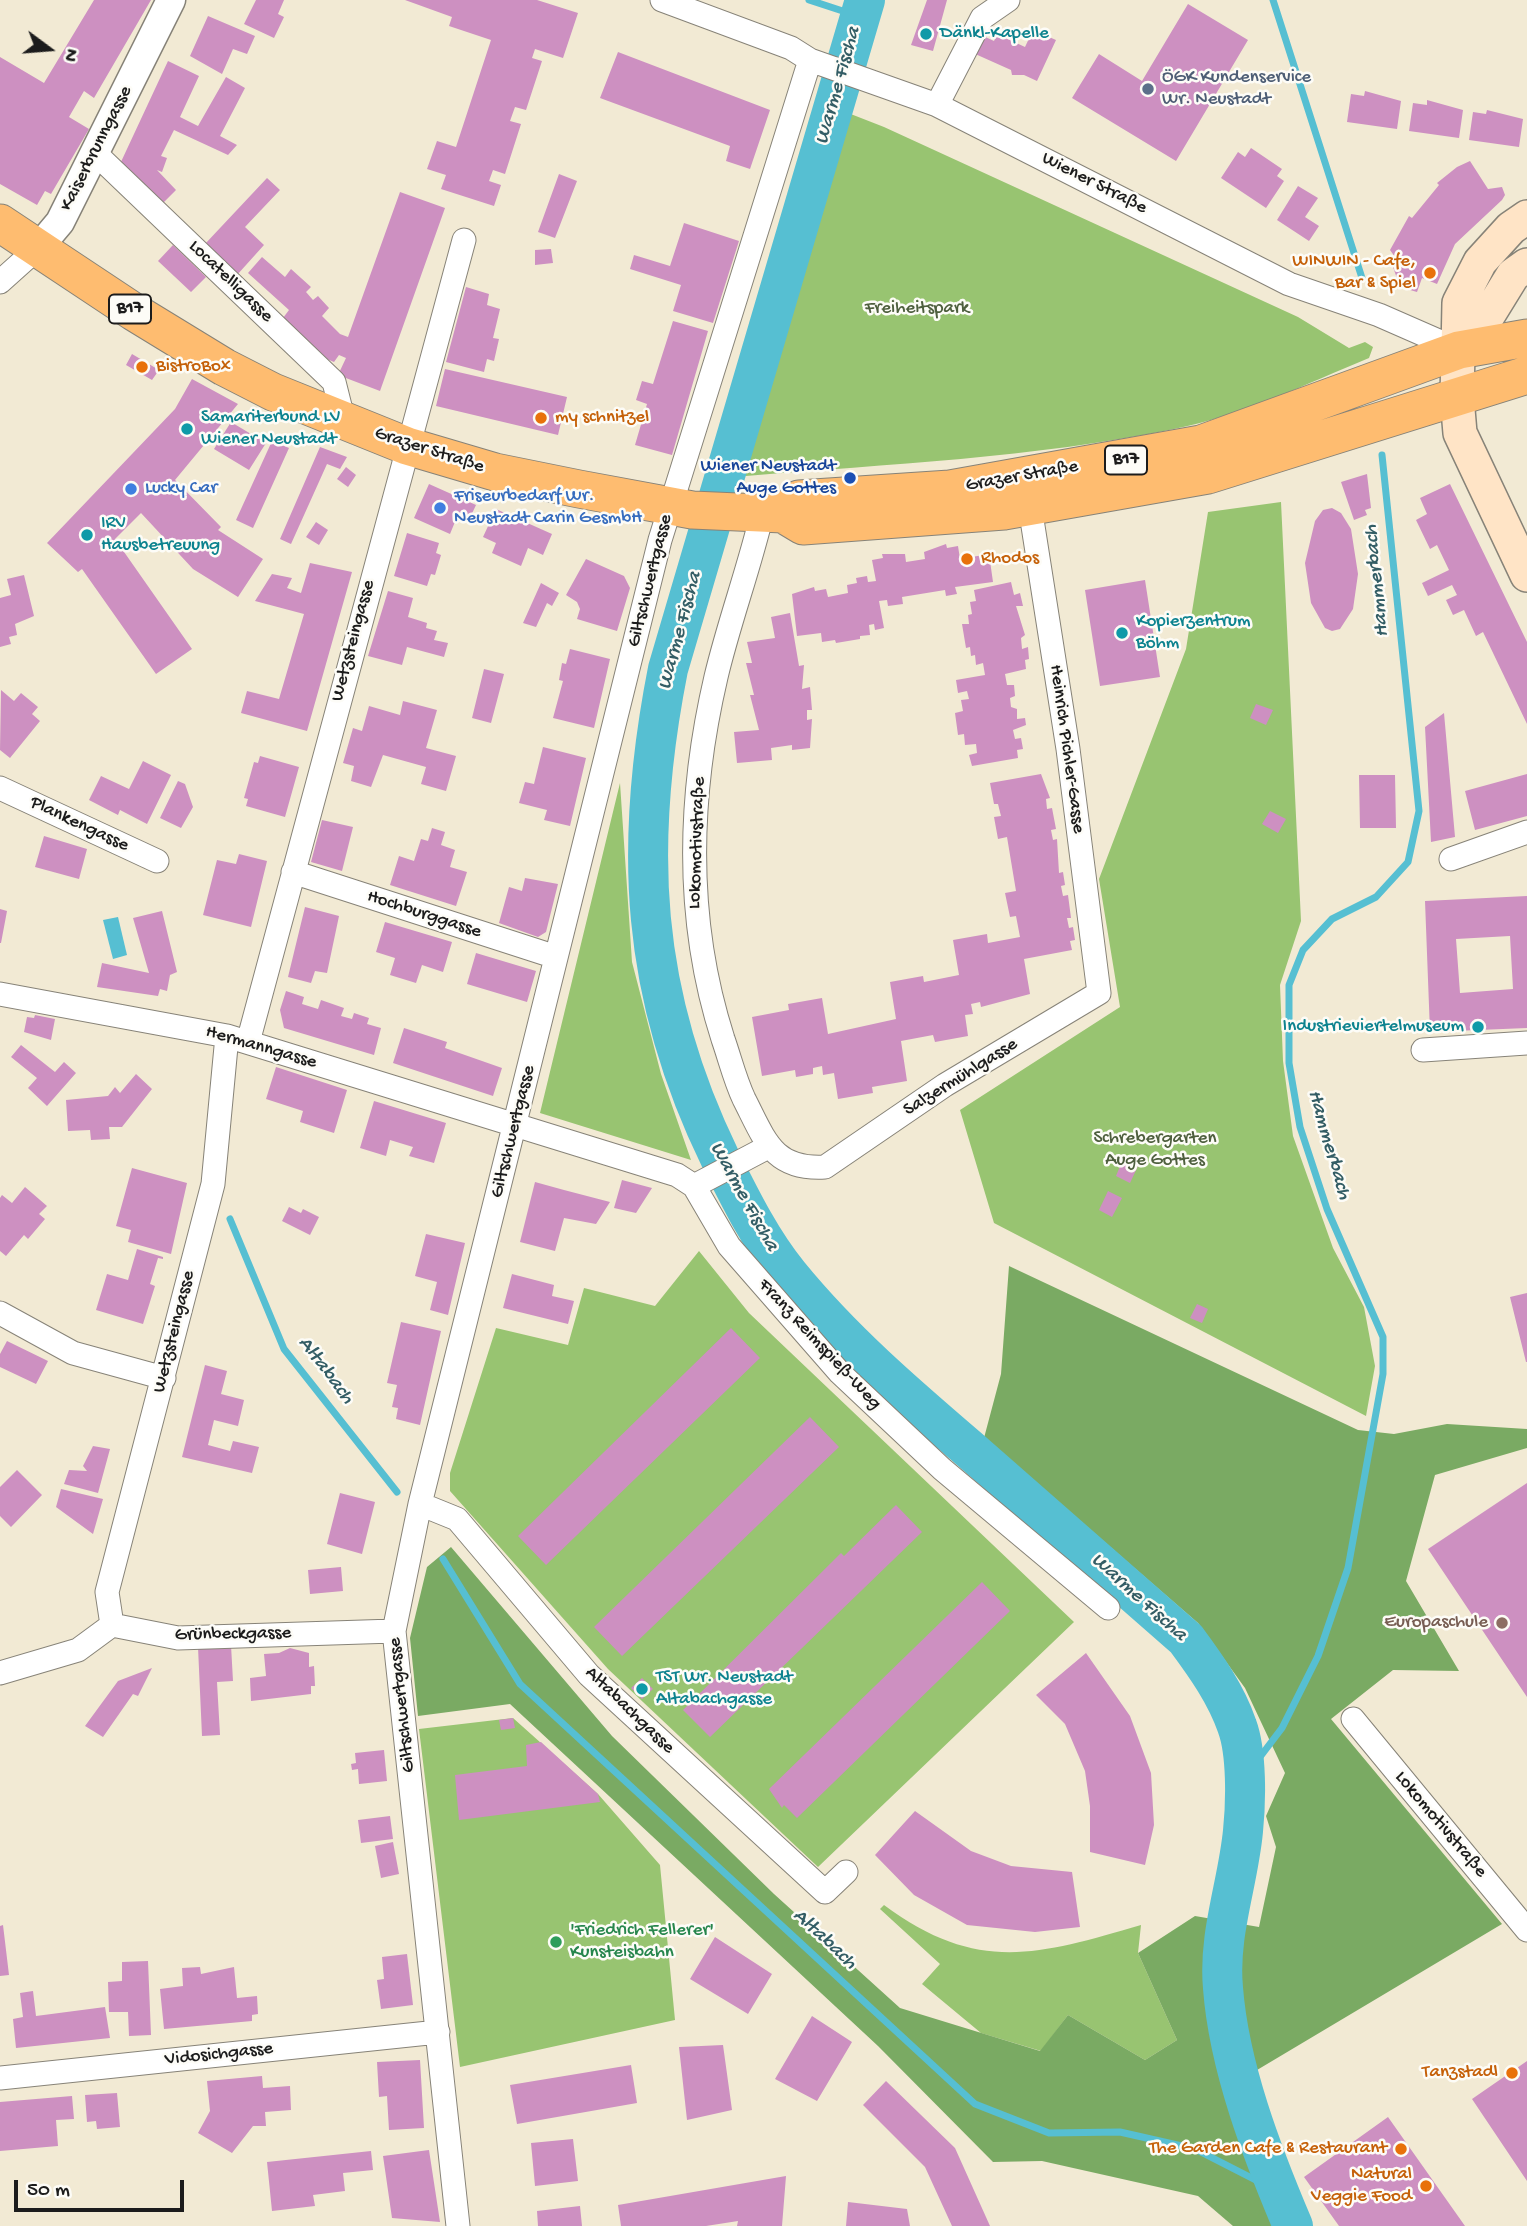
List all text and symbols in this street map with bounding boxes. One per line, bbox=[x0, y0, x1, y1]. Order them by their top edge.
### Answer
north arrow bbox=[14, 14, 84, 84]
place label: Dänkl-Kapelle bbox=[940, 23, 1049, 45]
water label: Warme Fischa bbox=[810, 24, 868, 148]
marker: Dänkl-Kapelle bbox=[918, 26, 934, 42]
text: N bbox=[57, 46, 82, 64]
place label: ÖGK Kundenservice Wr. Neustadt bbox=[1162, 67, 1311, 111]
marker: ÖGK Kundenservice Wr. Neustadt bbox=[1140, 81, 1156, 97]
street label: Kaiserbrunngasse bbox=[56, 83, 138, 215]
street label: Wiener Straße bbox=[1037, 148, 1151, 220]
street label: Locatelligasse bbox=[183, 236, 277, 328]
place label: WINWIN - Cafe, Bar & Spiel bbox=[1292, 251, 1416, 295]
marker: WINWIN - Cafe, Bar & Spiel bbox=[1422, 265, 1438, 281]
road number: B17 bbox=[109, 295, 151, 324]
park label: Freiheitspark bbox=[865, 298, 969, 320]
place label: BistroBox bbox=[156, 356, 231, 378]
marker: BistroBox bbox=[134, 359, 150, 375]
place label: Samariterbund LV Wiener Neustadt bbox=[201, 407, 341, 451]
place label: my schnitzel bbox=[555, 407, 649, 429]
marker: my schnitzel bbox=[533, 410, 549, 426]
marker: Samariterbund LV Wiener Neustadt bbox=[179, 421, 195, 437]
street label: Grazer Straße bbox=[371, 423, 487, 479]
road number: B17 bbox=[1105, 446, 1147, 474]
place label: Wiener Neustadt Auge Gottes bbox=[701, 456, 836, 500]
street label: Grazer Straße bbox=[964, 456, 1080, 498]
marker: Wiener Neustadt Auge Gottes bbox=[842, 470, 858, 486]
place label: Lucky Car bbox=[145, 478, 217, 500]
marker: Lucky Car bbox=[123, 481, 139, 497]
place label: Friseurbedarf Wr. Neustadt Carin GesmbH bbox=[454, 486, 642, 530]
marker: Friseurbedarf Wr. Neustadt Carin GesmbH bbox=[432, 500, 448, 516]
street label: Giltschwertgasse bbox=[624, 512, 678, 650]
place label: IRV Hausbetreuung bbox=[101, 513, 220, 557]
water label: Hammerbach bbox=[1360, 524, 1396, 638]
marker: IRV Hausbetreuung bbox=[79, 527, 95, 543]
place label: Rhodos bbox=[981, 548, 1039, 570]
marker: Rhodos bbox=[959, 551, 975, 567]
water label: Warme Fischa bbox=[653, 569, 709, 693]
street label: Wetzsteingasse bbox=[327, 578, 381, 704]
place label: Kopierzentrum Böhm bbox=[1136, 611, 1250, 655]
marker: Kopierzentrum Böhm bbox=[1114, 625, 1130, 641]
street label: Heinrich Pichler-Gasse bbox=[1043, 663, 1089, 835]
street label: Lokomotivstraße bbox=[684, 777, 712, 909]
street label: Plankengasse bbox=[26, 792, 132, 858]
street label: Hochburggasse bbox=[364, 886, 484, 944]
place label: Industrieviertelmuseum bbox=[1283, 1016, 1464, 1038]
marker: Industrieviertelmuseum bbox=[1470, 1019, 1486, 1035]
street label: Hermanngasse bbox=[203, 1021, 319, 1075]
street label: Salzermühlgasse bbox=[900, 1034, 1022, 1122]
street label: Giltschwertgasse bbox=[487, 1063, 541, 1201]
water label: Hammerbach bbox=[1300, 1087, 1356, 1203]
park label: Schrebergarten Auge Gottes bbox=[1093, 1128, 1217, 1172]
water label: Warme Fischa bbox=[703, 1138, 783, 1256]
street label: Wetzsteingasse bbox=[149, 1269, 201, 1395]
street label: Franz Reimspieß-Weg bbox=[752, 1275, 886, 1415]
water label: Altabach bbox=[291, 1332, 359, 1410]
water label: Warme Fischa bbox=[1085, 1548, 1191, 1648]
place label: Europaschule bbox=[1384, 1612, 1488, 1634]
marker: Europaschule bbox=[1494, 1615, 1510, 1631]
street label: Grünbeckgasse bbox=[175, 1623, 291, 1647]
street label: Giltschwertgasse bbox=[385, 1636, 421, 1774]
street label: Altabachgasse bbox=[579, 1662, 679, 1760]
place label: TST Wr. Neustadt Altabachgasse bbox=[656, 1667, 793, 1711]
marker: TST Wr. Neustadt Altabachgasse bbox=[634, 1681, 650, 1697]
street label: Lokomotivstraße bbox=[1389, 1767, 1491, 1883]
water label: Altabach bbox=[787, 1904, 861, 1976]
place label: 'Friedrich Fellerer' Kunsteisbahn bbox=[570, 1920, 714, 1964]
marker: 'Friedrich Fellerer' Kunsteisbahn bbox=[548, 1934, 564, 1950]
street label: Vidosichgasse bbox=[164, 2038, 274, 2072]
place label: Tanzstadl bbox=[1422, 2062, 1498, 2084]
marker: Tanzstadl bbox=[1504, 2065, 1520, 2081]
place label: The Garden Cafe & Restaurant bbox=[1149, 2138, 1387, 2160]
marker: The Garden Cafe & Restaurant bbox=[1393, 2141, 1409, 2157]
place label: Natural Veggie Food bbox=[1311, 2164, 1412, 2208]
scale bar bbox=[18, 2166, 187, 2210]
marker: Natural Veggie Food bbox=[1418, 2178, 1434, 2194]
text: 50 m bbox=[27, 2179, 70, 2204]

